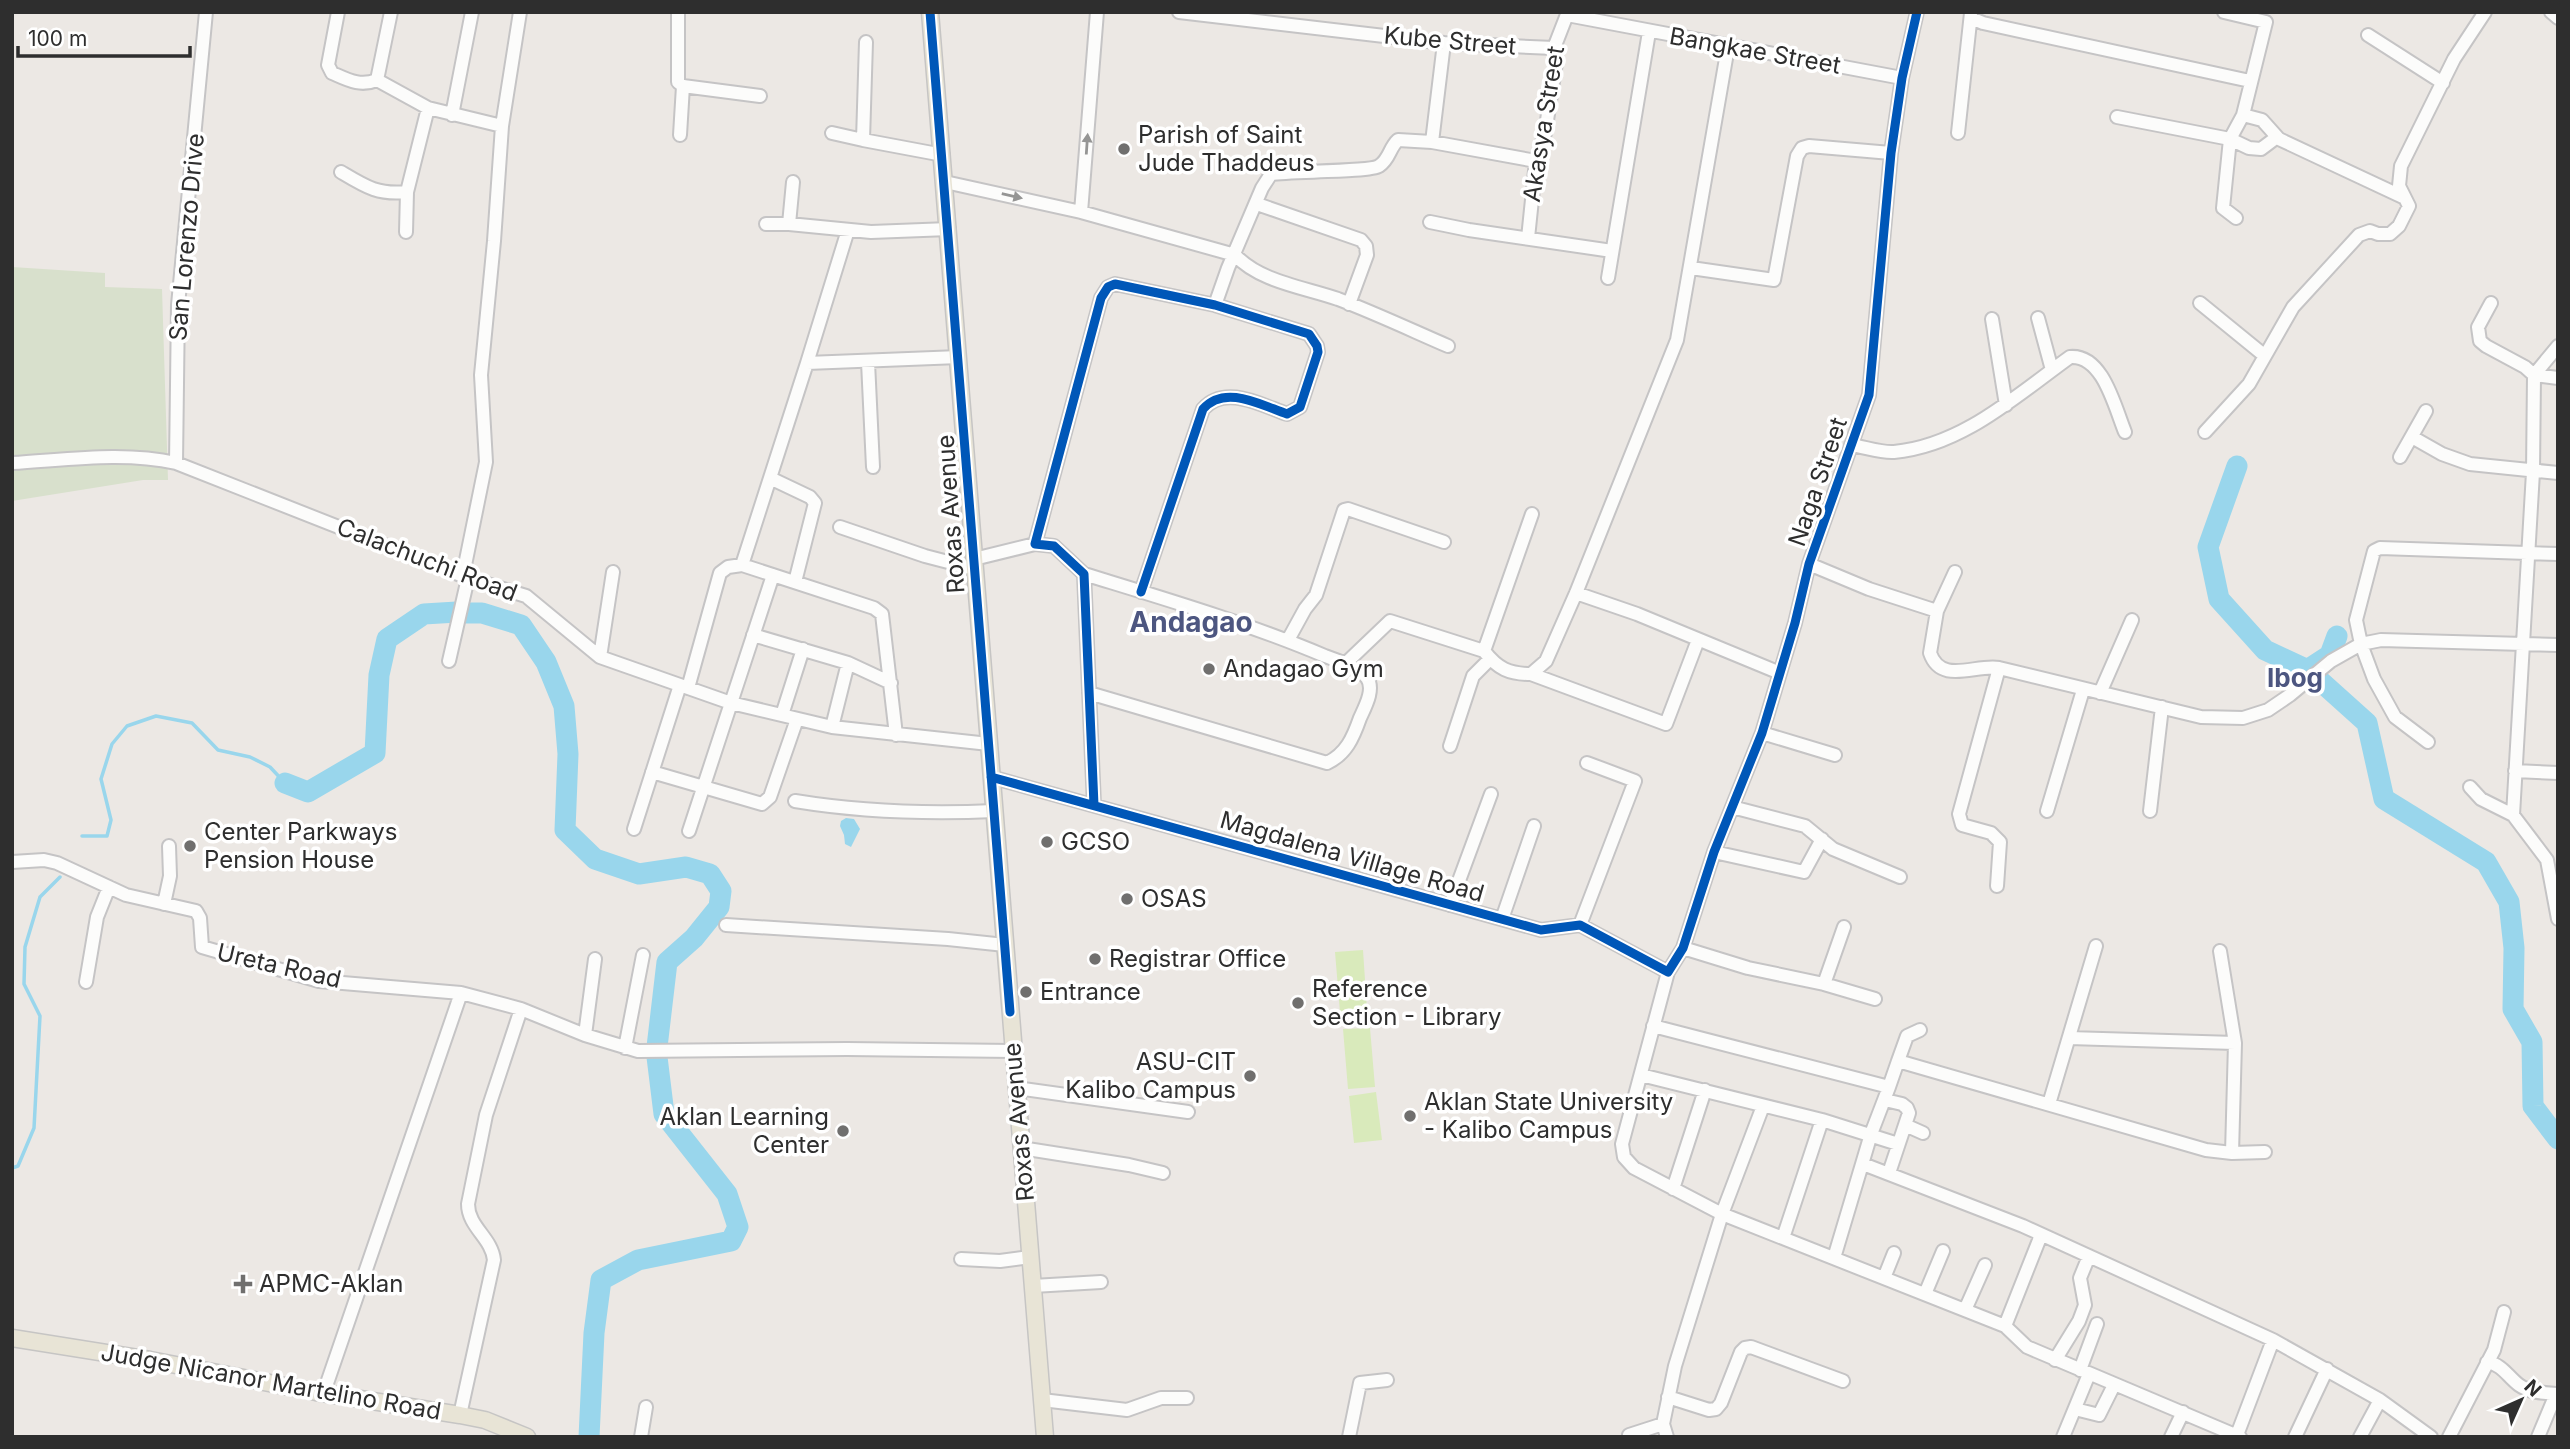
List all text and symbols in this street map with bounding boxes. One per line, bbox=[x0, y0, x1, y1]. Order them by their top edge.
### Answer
scale bar bbox=[18, 14, 189, 58]
street label: Kube Street bbox=[1383, 20, 1518, 61]
street label: Bangkae Street bbox=[1667, 21, 1843, 80]
text: 100 m bbox=[28, 26, 87, 51]
street label: Akasya Street bbox=[1517, 44, 1570, 204]
place label: Parish of Saint Jude Thaddeus bbox=[1138, 120, 1315, 177]
street label: San Lorenzo Drive bbox=[163, 132, 210, 342]
one-way arrow bbox=[1082, 133, 1093, 155]
marker: Parish of Saint Jude Thaddeus bbox=[1116, 141, 1132, 157]
one-way arrow bbox=[1001, 191, 1023, 202]
street label: Naga Street bbox=[1782, 414, 1853, 550]
street label: Roxas Avenue bbox=[930, 434, 971, 594]
street label: Calachuchi Road bbox=[333, 512, 521, 607]
district label: Andagao bbox=[1129, 605, 1253, 639]
place label: Andagao Gym bbox=[1223, 654, 1384, 683]
marker: Andagao Gym bbox=[1201, 661, 1217, 677]
district label: Ibog bbox=[2267, 662, 2323, 693]
street label: Magdalena Village Road bbox=[1217, 805, 1487, 908]
place label: Center Parkways Pension House bbox=[204, 817, 397, 874]
place label: GCSO bbox=[1061, 827, 1130, 856]
marker: GCSO bbox=[1039, 834, 1055, 850]
marker: Center Parkways Pension House bbox=[182, 838, 198, 854]
place label: OSAS bbox=[1141, 884, 1207, 913]
marker: OSAS bbox=[1119, 891, 1135, 907]
street label: Ureta Road bbox=[214, 937, 344, 994]
place label: Registrar Office bbox=[1109, 944, 1286, 973]
marker: Registrar Office bbox=[1087, 951, 1103, 967]
place label: Reference Section - Library bbox=[1312, 974, 1501, 1031]
place label: Entrance bbox=[1040, 977, 1141, 1006]
marker: Entrance bbox=[1018, 984, 1034, 1000]
marker: Reference Section - Library bbox=[1290, 995, 1306, 1011]
street label: Roxas Avenue bbox=[997, 1041, 1040, 1203]
place label: ASU-CIT Kalibo Campus bbox=[1065, 1047, 1236, 1104]
marker: ASU-CIT Kalibo Campus bbox=[1242, 1068, 1258, 1084]
place label: Aklan State University - Kalibo Campus bbox=[1424, 1087, 1673, 1144]
place label: Aklan Learning Center bbox=[659, 1102, 829, 1159]
marker: Aklan State University - Kalibo Campus bbox=[1402, 1108, 1418, 1124]
marker: Aklan Learning Center bbox=[835, 1123, 851, 1139]
place label: APMC-Aklan bbox=[259, 1269, 404, 1298]
marker: APMC-Aklan bbox=[233, 1274, 253, 1294]
street label: Judge Nicanor Martelino Road bbox=[99, 1337, 443, 1426]
north arrow bbox=[2486, 1365, 2556, 1435]
text: N bbox=[2519, 1375, 2546, 1402]

